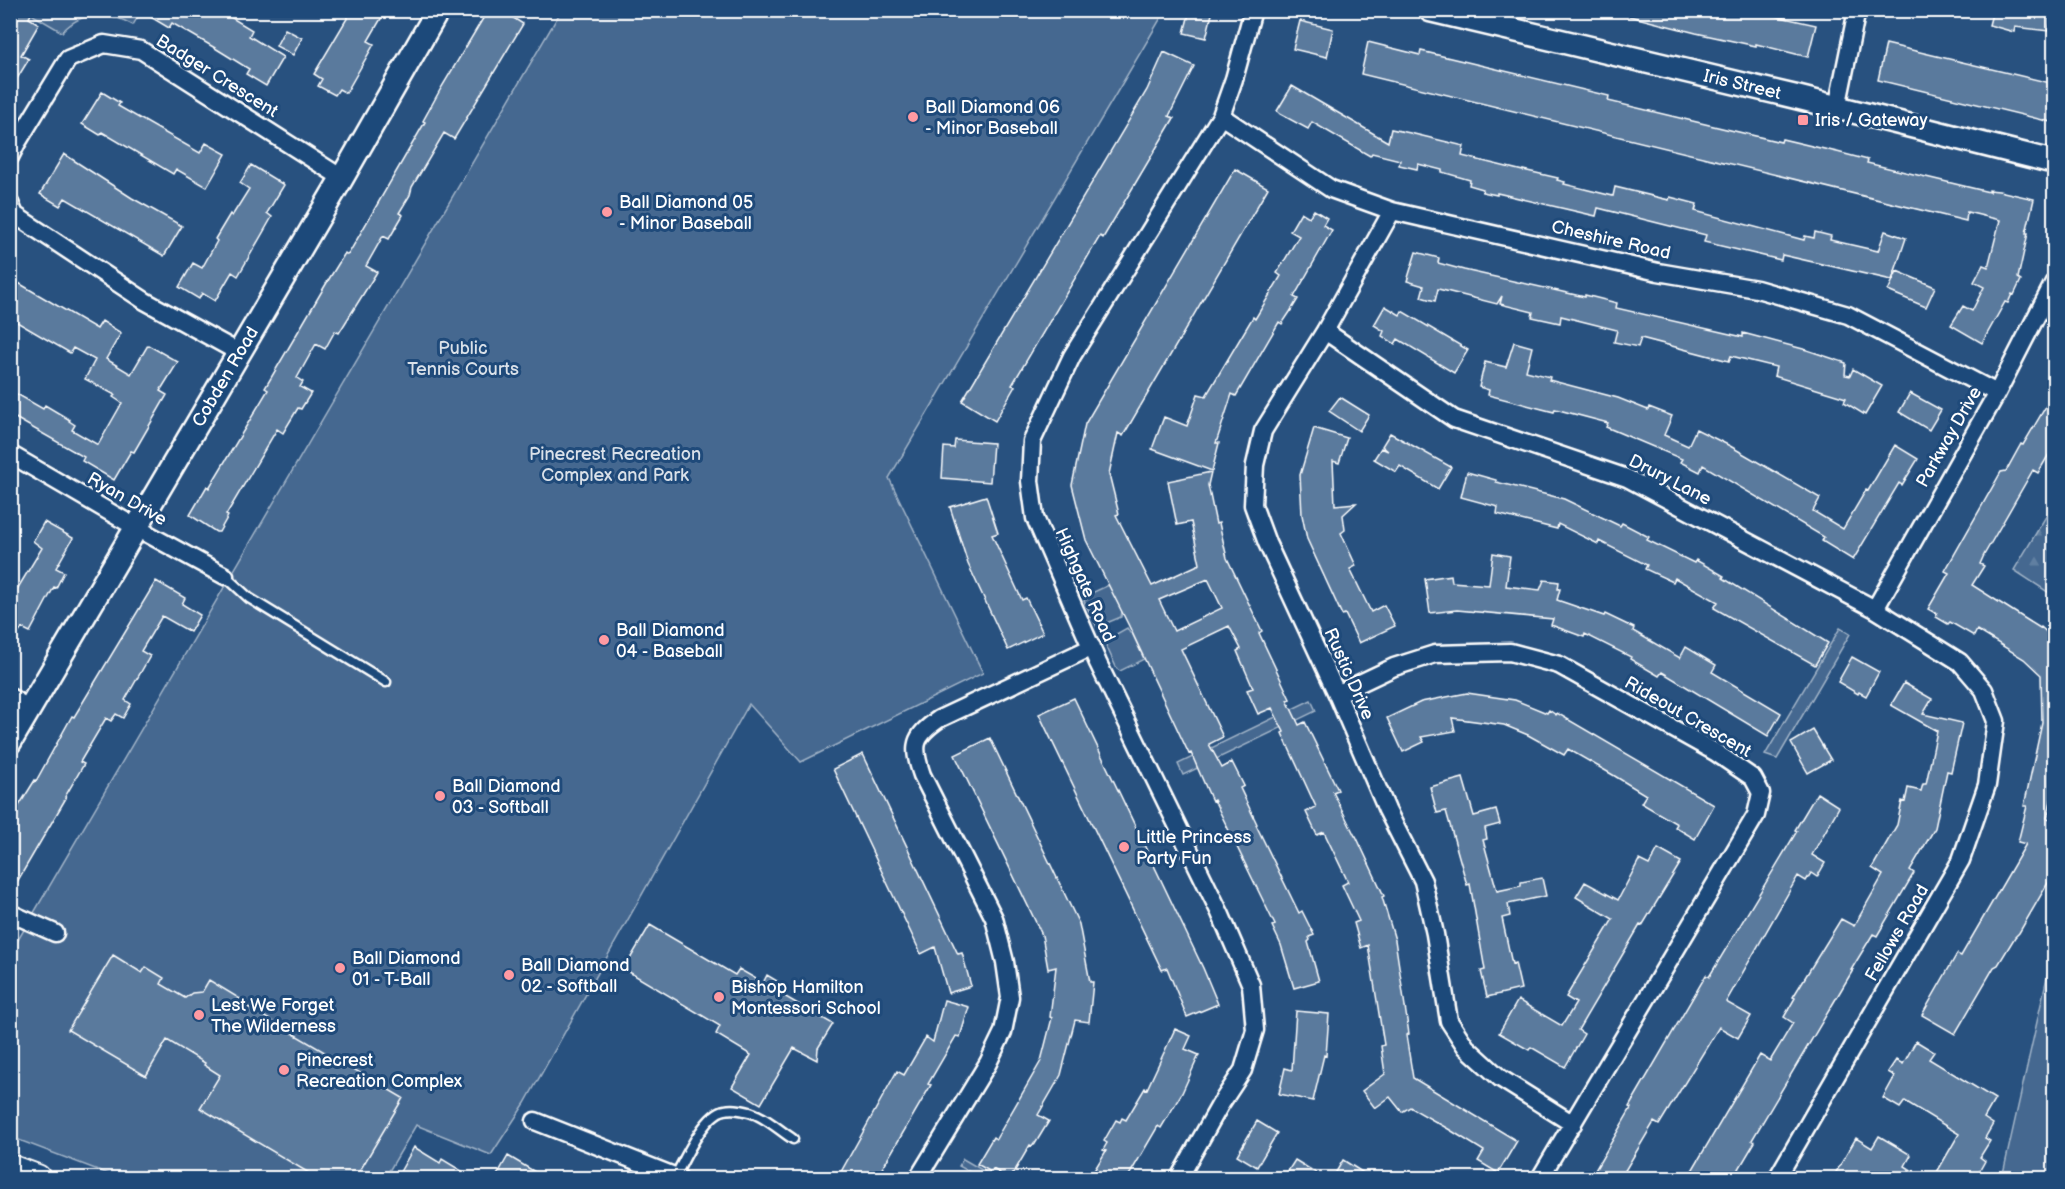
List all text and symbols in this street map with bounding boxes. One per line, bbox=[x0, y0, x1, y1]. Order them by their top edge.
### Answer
street label: Badger Crescent bbox=[152, 30, 282, 122]
street label: Iris Street bbox=[1701, 65, 1784, 104]
place label: Ball Diamond 06 - Minor Baseball bbox=[925, 97, 1060, 139]
marker: Ball Diamond 06 - Minor Baseball bbox=[906, 110, 920, 124]
place label: Iris / Gateway bbox=[1815, 110, 1929, 131]
marker: Iris / Gateway bbox=[1796, 113, 1810, 127]
place label: Ball Diamond 05 - Minor Baseball bbox=[619, 192, 753, 234]
marker: Ball Diamond 05 - Minor Baseball bbox=[600, 205, 614, 219]
street label: Cheshire Road bbox=[1549, 216, 1673, 264]
street label: Cobden Road bbox=[187, 323, 263, 431]
park label: Public Tennis Courts bbox=[407, 338, 519, 380]
street label: Parkway Drive bbox=[1912, 383, 1986, 491]
park label: Pinecrest Recreation Complex and Park bbox=[529, 444, 701, 486]
street label: Drury Lane bbox=[1625, 450, 1715, 510]
street label: Ryan Drive bbox=[84, 468, 171, 530]
street label: Highgate Road bbox=[1051, 525, 1119, 645]
place label: Ball Diamond 04 - Baseball bbox=[616, 620, 725, 662]
street label: Rustic Drive bbox=[1319, 625, 1379, 723]
marker: Ball Diamond 04 - Baseball bbox=[597, 633, 611, 647]
street label: Rideout Crescent bbox=[1621, 672, 1756, 762]
place label: Ball Diamond 03 - Softball bbox=[452, 776, 561, 818]
marker: Ball Diamond 03 - Softball bbox=[433, 789, 447, 803]
place label: Little Princess Party Fun bbox=[1136, 827, 1251, 869]
marker: Little Princess Party Fun bbox=[1117, 840, 1131, 854]
street label: Fellows Road bbox=[1861, 881, 1933, 985]
place label: Ball Diamond 01 - T-Ball bbox=[352, 948, 461, 990]
place label: Ball Diamond 02 - Softball bbox=[521, 955, 630, 997]
marker: Ball Diamond 01 - T-Ball bbox=[333, 961, 347, 975]
marker: Ball Diamond 02 - Softball bbox=[502, 968, 516, 982]
place label: Bishop Hamilton Montessori School bbox=[731, 977, 881, 1019]
marker: Bishop Hamilton Montessori School bbox=[712, 990, 726, 1004]
place label: Lest We Forget The Wilderness bbox=[211, 995, 336, 1037]
marker: Lest We Forget The Wilderness bbox=[192, 1008, 206, 1022]
place label: Pinecrest Recreation Complex bbox=[296, 1050, 463, 1092]
marker: Pinecrest Recreation Complex bbox=[277, 1063, 291, 1077]

